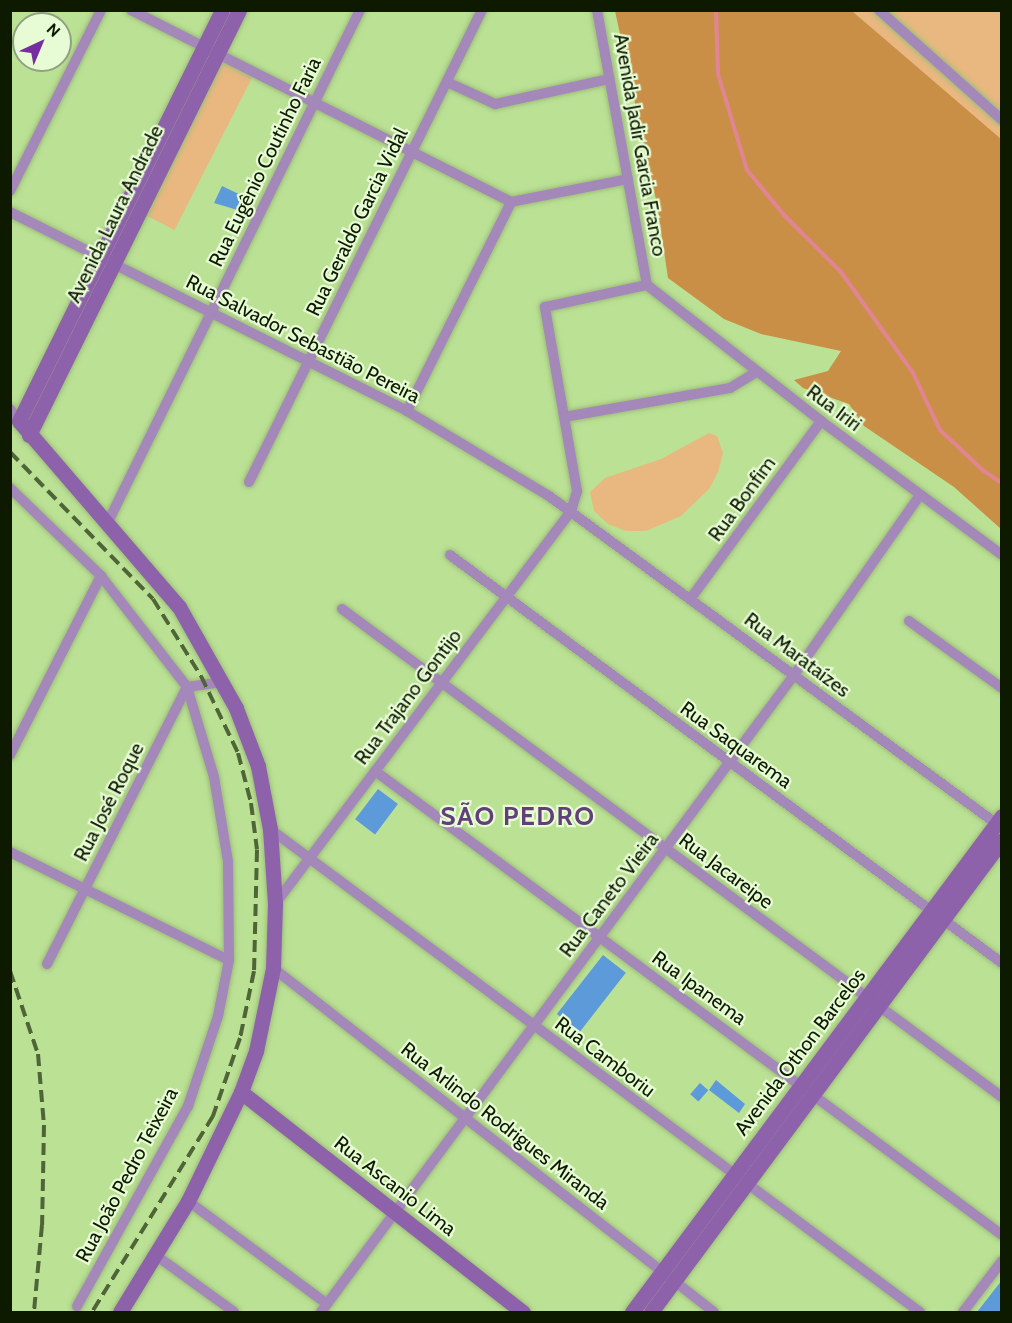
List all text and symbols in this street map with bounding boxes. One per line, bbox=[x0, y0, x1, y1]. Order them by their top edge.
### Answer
north arrow bbox=[12, 12, 72, 72]
text: N bbox=[43, 19, 64, 41]
street label: Avenida Jadir Garcia Franco bbox=[609, 32, 671, 258]
street label: Rua Eugênio Coutinho Faria bbox=[204, 53, 326, 271]
street label: Avenida Laura Andrade bbox=[62, 121, 168, 307]
street label: Rua Geraldo Garcia Vidal bbox=[301, 124, 413, 320]
street label: Rua Salvador Sebastião Pereira bbox=[182, 269, 424, 409]
street label: Rua Iriri bbox=[802, 380, 866, 436]
street label: Rua Bonfim bbox=[703, 452, 781, 546]
street label: Rua Marataízes bbox=[739, 608, 855, 702]
street label: Rua Trajano Gontijo bbox=[349, 625, 467, 769]
street label: Rua Saquarema bbox=[675, 696, 797, 794]
street label: Rua José Roque bbox=[69, 739, 149, 865]
district label: SÃO PEDRO bbox=[440, 801, 596, 833]
street label: Rua Caneto Vieira bbox=[554, 828, 664, 962]
street label: Rua Jacareipe bbox=[674, 828, 778, 914]
street label: Rua Ipanema bbox=[647, 946, 751, 1030]
street label: Avenida Othon Barcelos bbox=[729, 964, 871, 1140]
street label: Rua Camboriu bbox=[550, 1012, 660, 1102]
street label: Rua Arlindo Rodrigues Miranda bbox=[396, 1037, 614, 1215]
street label: Rua João Pedro Teixeira bbox=[71, 1084, 183, 1266]
street label: Rua Ascanio Lima bbox=[329, 1131, 461, 1241]

